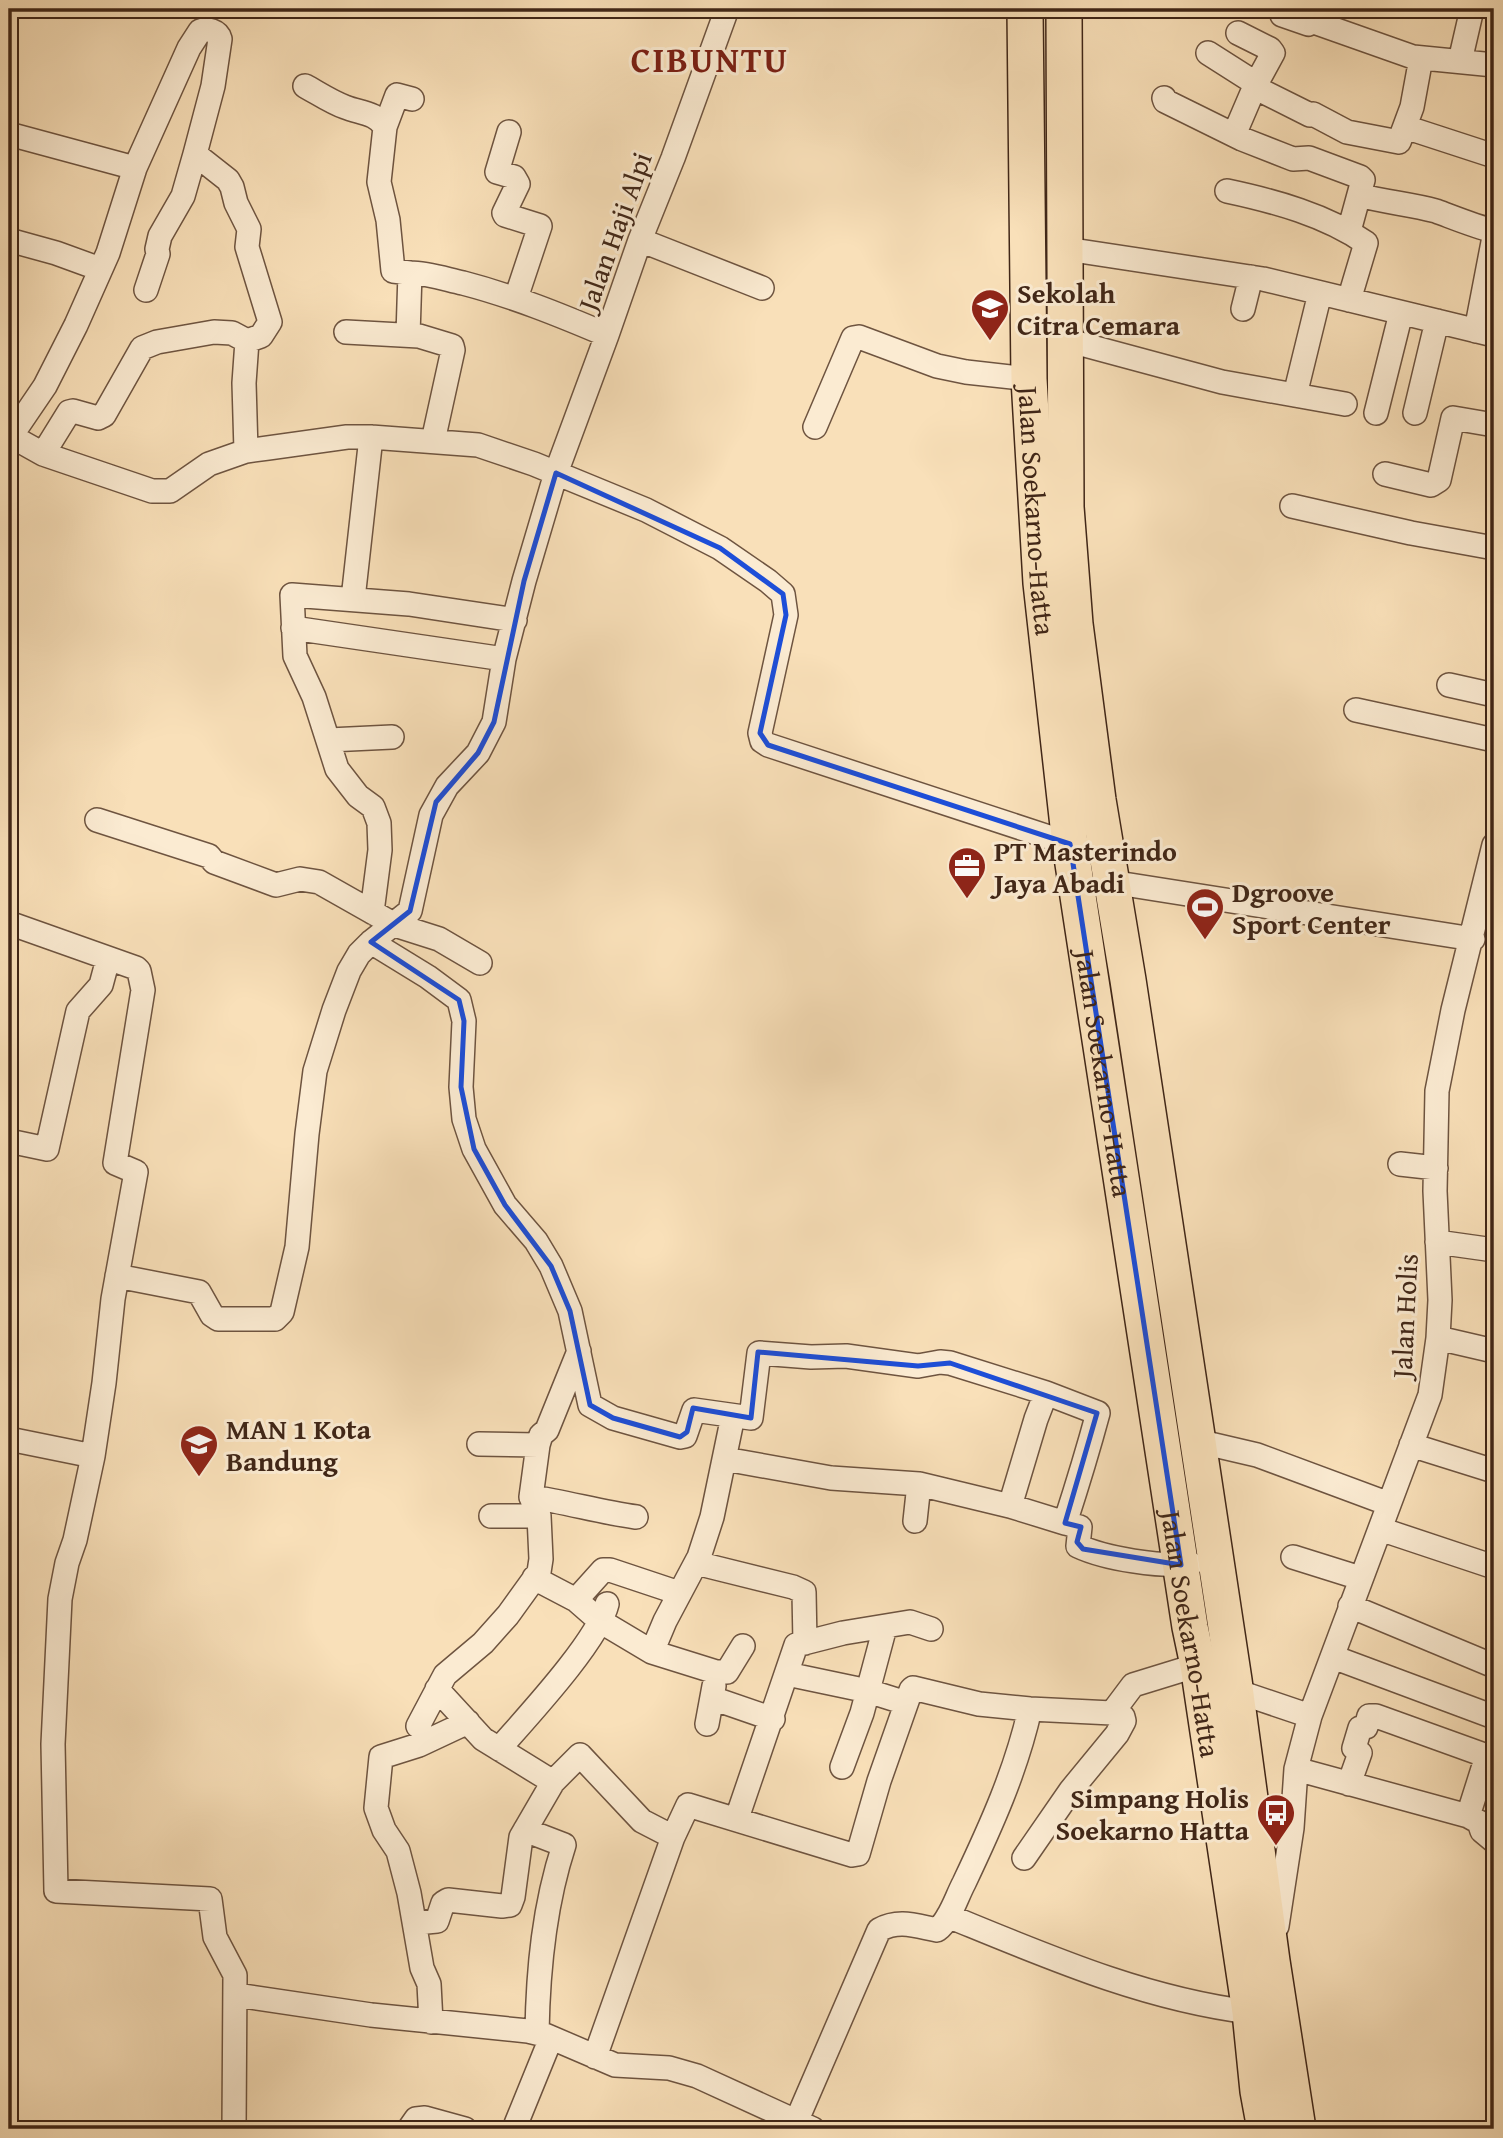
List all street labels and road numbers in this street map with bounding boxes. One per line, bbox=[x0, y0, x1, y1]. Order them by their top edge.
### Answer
street label: Jalan Haji Alpi bbox=[565, 146, 662, 319]
street label: Jalan Soekarno-Hatta bbox=[1009, 382, 1067, 638]
street label: Jalan Soekarno-Hatta bbox=[1066, 944, 1144, 1201]
street label: Jalan Holis bbox=[1380, 1253, 1428, 1382]
street label: Jalan Soekarno-Hatta bbox=[1151, 1504, 1232, 1761]

